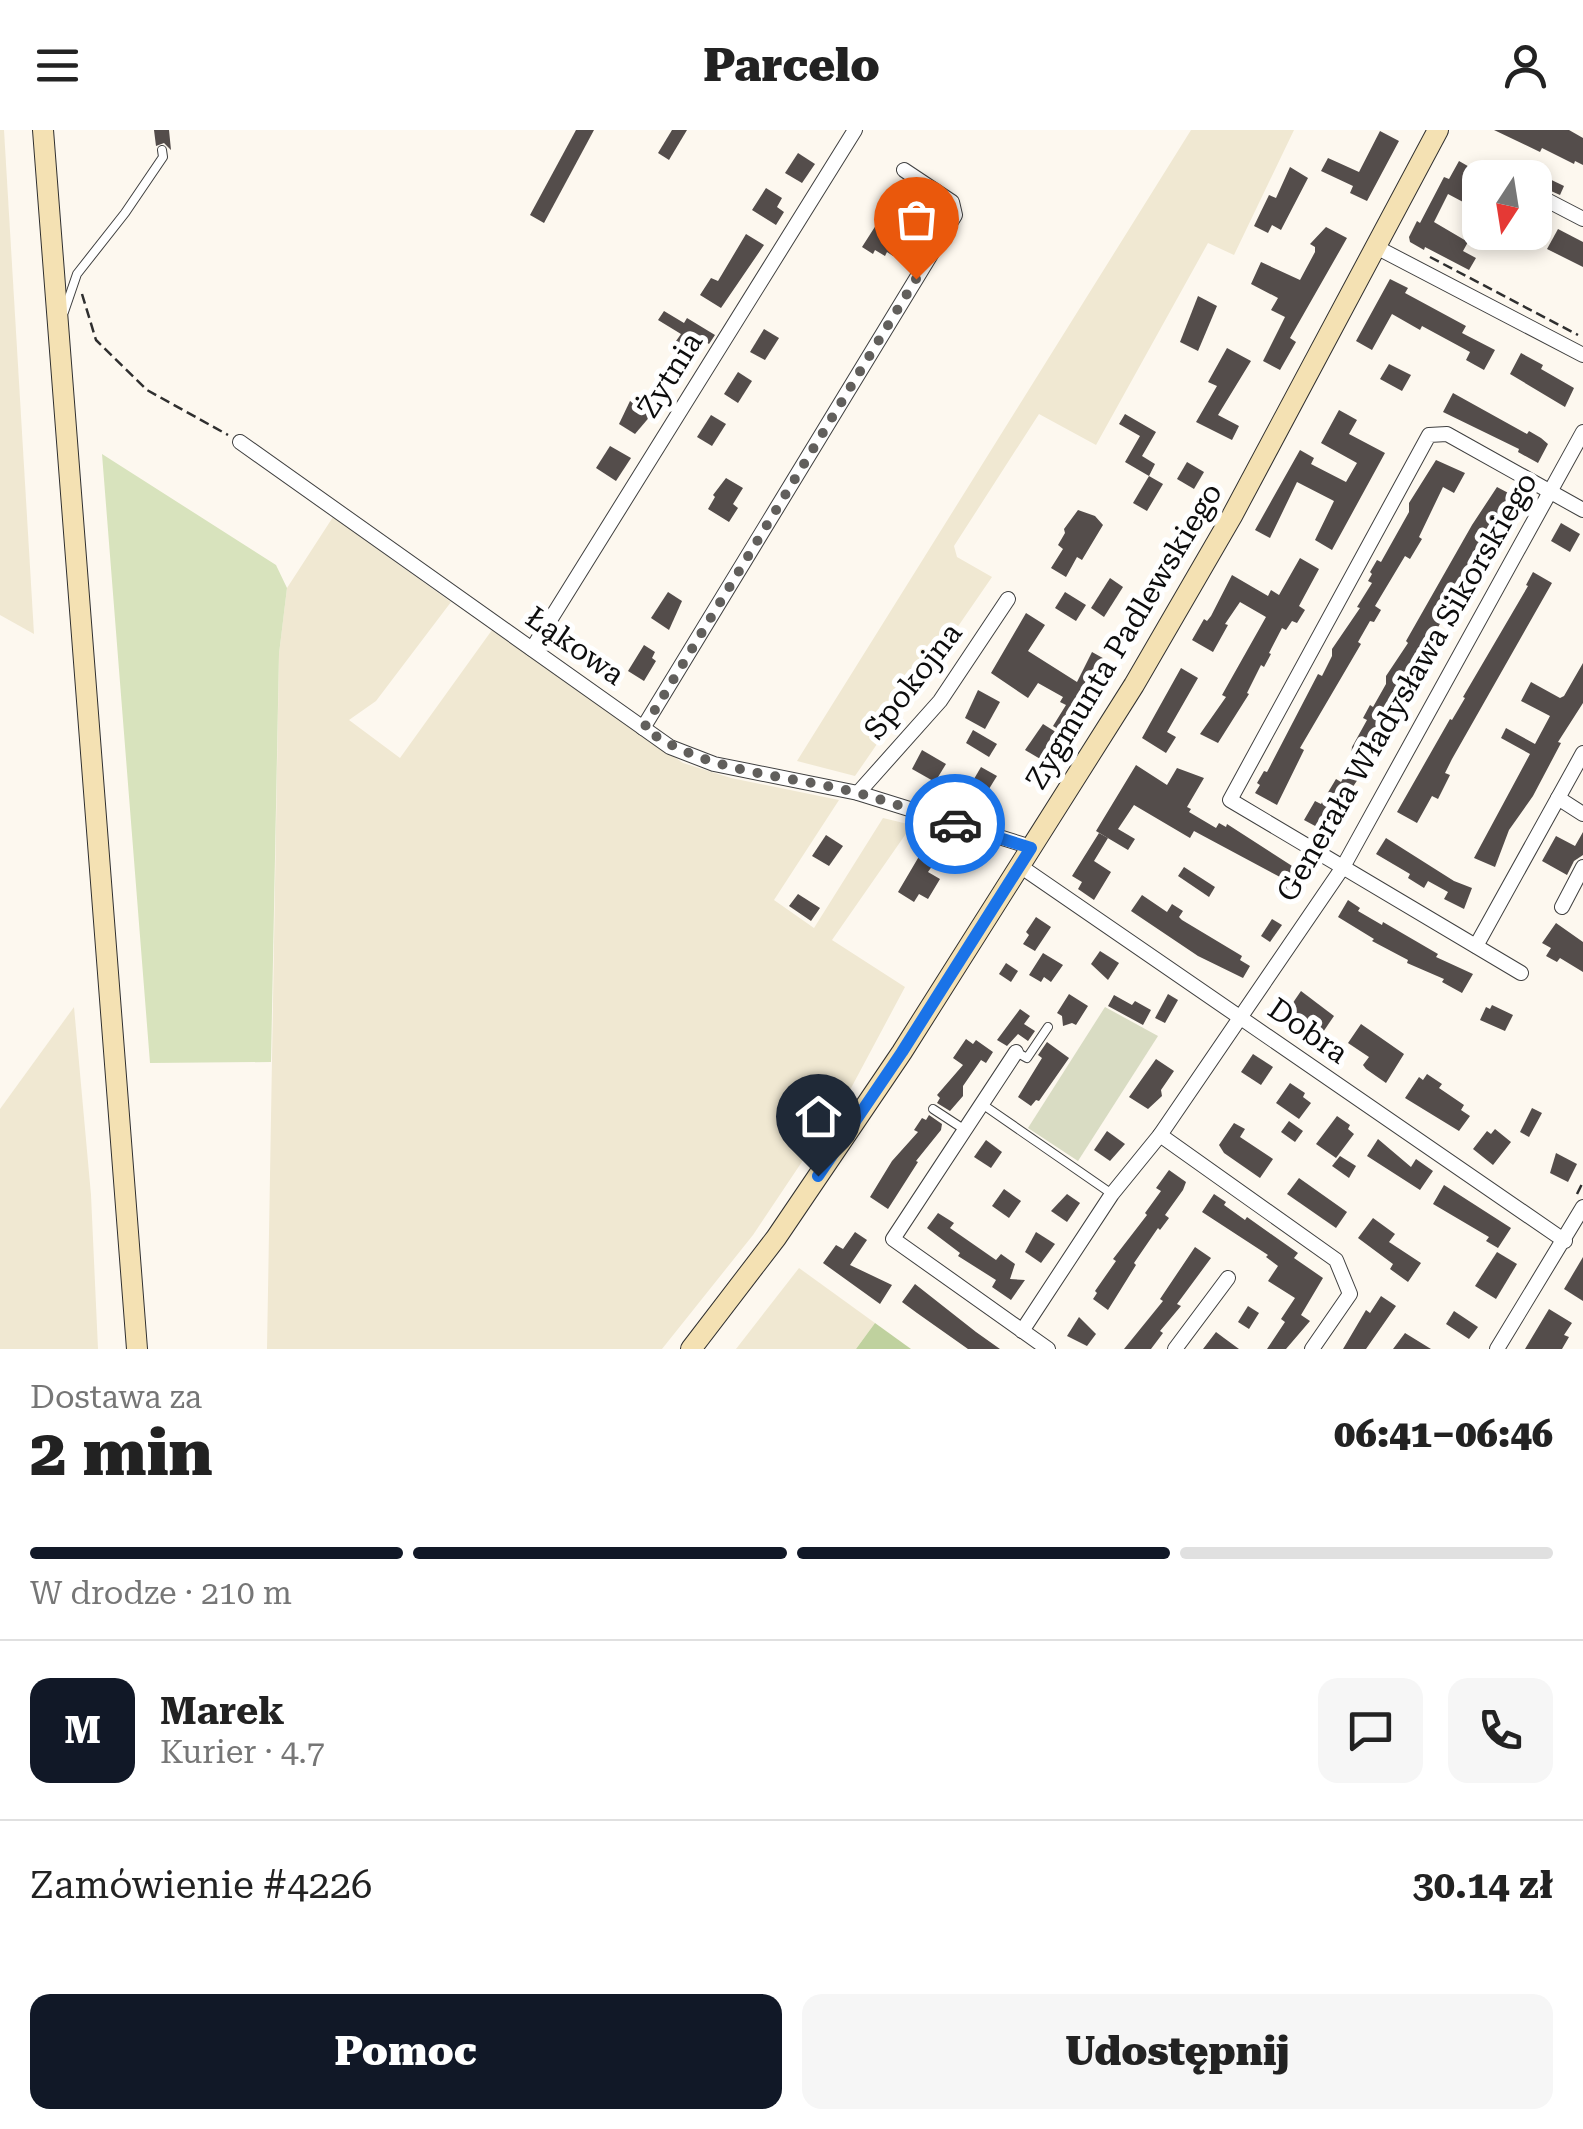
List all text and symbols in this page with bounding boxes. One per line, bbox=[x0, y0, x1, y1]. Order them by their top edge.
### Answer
icon: menu bbox=[30, 38, 85, 93]
icon: person bbox=[1498, 38, 1553, 93]
text: Parcelo bbox=[703, 39, 880, 92]
north arrow bbox=[1462, 160, 1552, 250]
map controls bbox=[1462, 160, 1552, 250]
pin bbox=[874, 177, 959, 280]
icon: bag bbox=[889, 192, 944, 247]
street label: Żytnia bbox=[630, 326, 709, 424]
street label: Generała Władysława Sikorskiego bbox=[1269, 466, 1544, 907]
street label: Zygmunta Padlewskiego bbox=[1018, 476, 1229, 795]
street label: Łąkowa bbox=[519, 599, 631, 692]
street label: Spokojna bbox=[856, 616, 969, 746]
courier bbox=[905, 774, 1005, 874]
icon: car bbox=[928, 797, 983, 852]
street label: Dobra bbox=[1262, 991, 1355, 1071]
pin bbox=[776, 1074, 861, 1177]
icon: home bbox=[791, 1089, 846, 1144]
text: Dostawa za bbox=[30, 1378, 202, 1416]
text: 06:41–06:46 bbox=[1334, 1412, 1553, 1456]
text: 2 min bbox=[30, 1415, 213, 1491]
text: W drodze · 210 m bbox=[30, 1574, 292, 1612]
button: chat bbox=[1318, 1678, 1423, 1783]
button: phone bbox=[1448, 1678, 1553, 1783]
text: Marek bbox=[160, 1689, 285, 1733]
text: M bbox=[64, 1708, 101, 1752]
text: Kurier · 4.7 bbox=[160, 1733, 325, 1771]
text: Zamówienie #4226 bbox=[30, 1863, 372, 1907]
text: 30.14 zł bbox=[1412, 1863, 1553, 1907]
button: Pomoc bbox=[30, 1994, 782, 2109]
button: Udostępnij bbox=[802, 1994, 1553, 2109]

